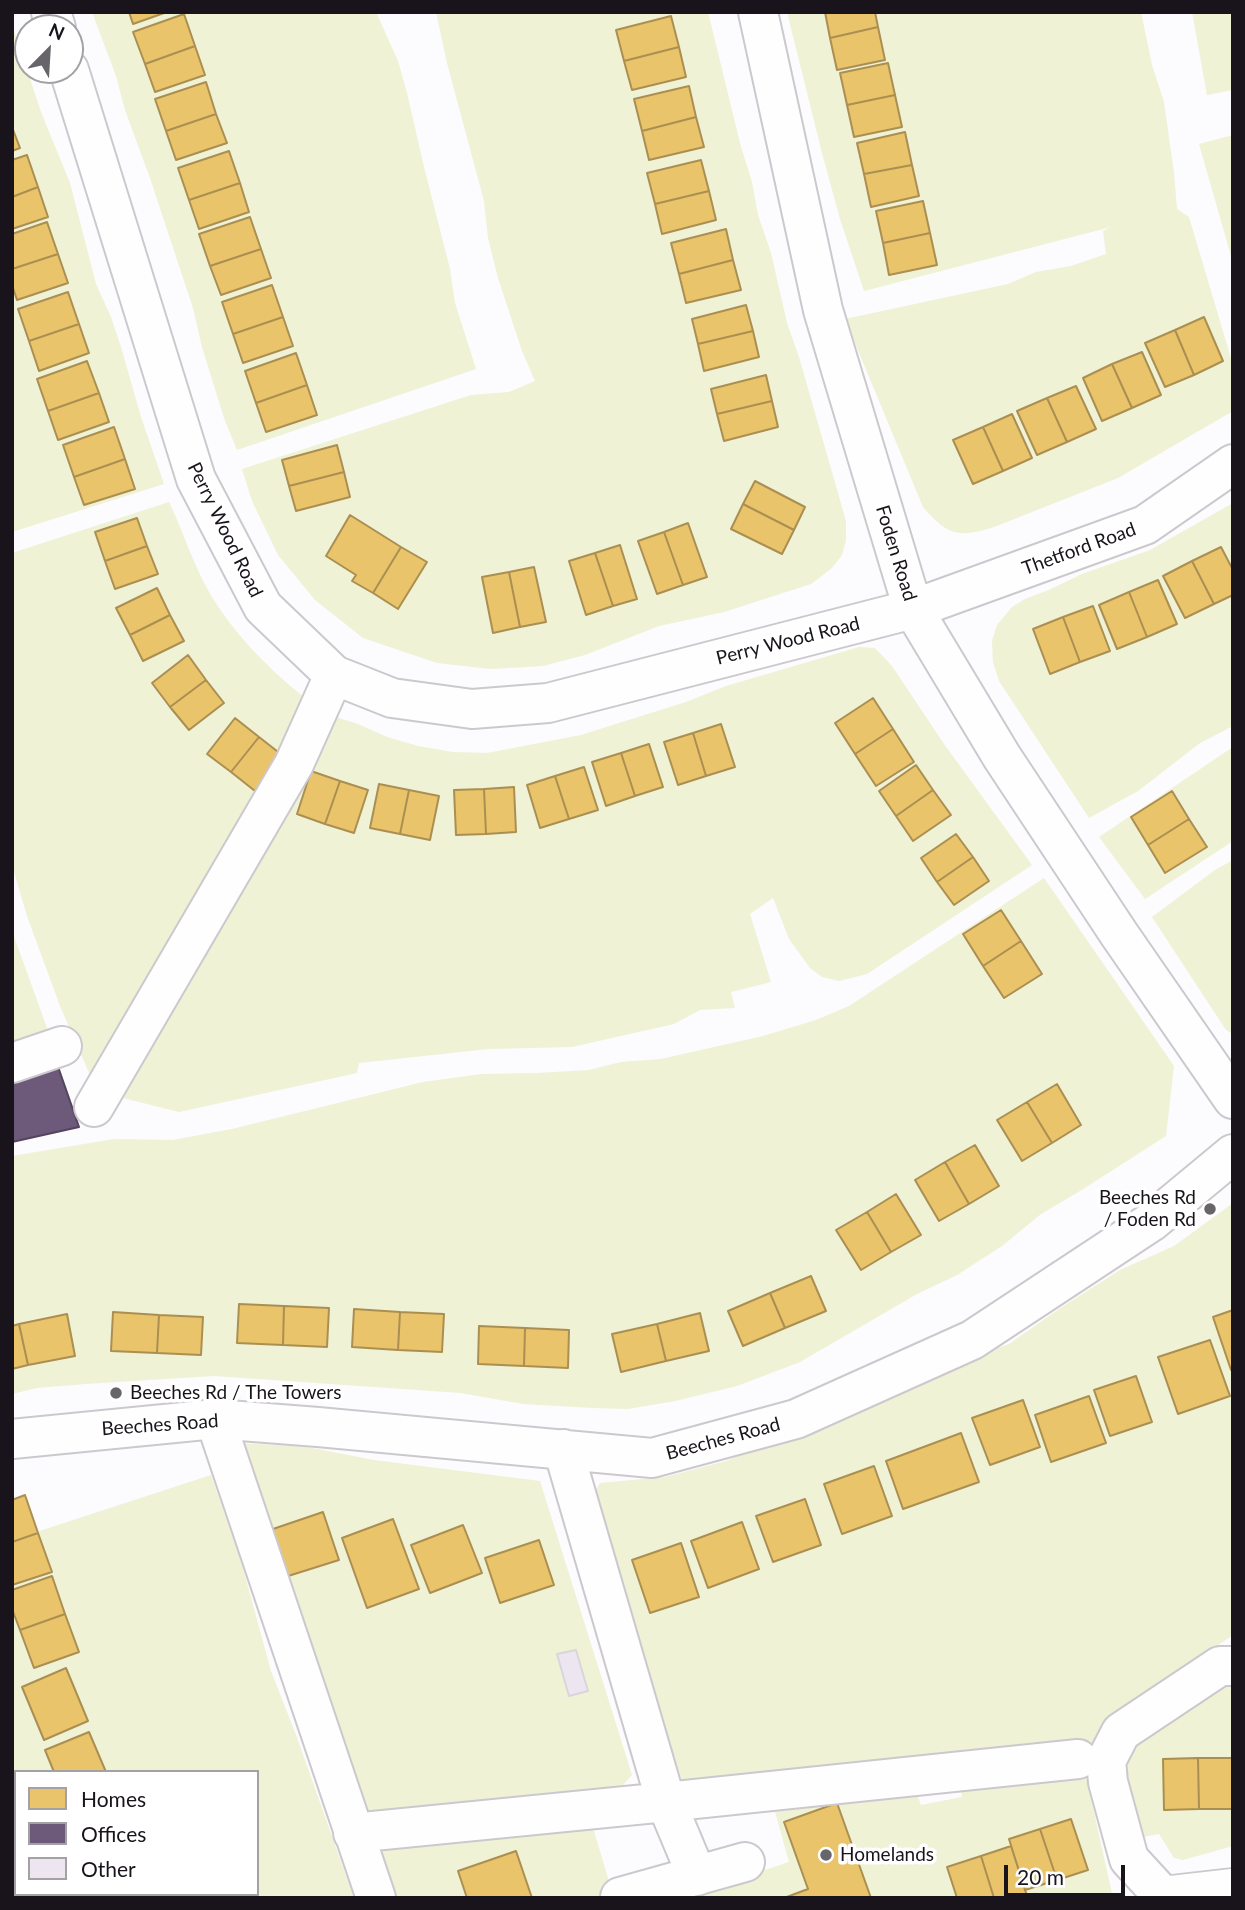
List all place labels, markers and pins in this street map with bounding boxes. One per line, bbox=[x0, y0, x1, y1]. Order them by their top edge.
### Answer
place label: Beeches Rd / Foden Rd bbox=[1099, 1187, 1196, 1231]
marker: Beeches Rd / Foden Rd bbox=[1202, 1201, 1218, 1217]
place label: Beeches Rd / The Towers bbox=[130, 1382, 341, 1404]
marker: Beeches Rd / The Towers bbox=[108, 1385, 124, 1401]
place label: Homelands bbox=[840, 1844, 934, 1866]
marker: Homelands bbox=[818, 1847, 834, 1863]

